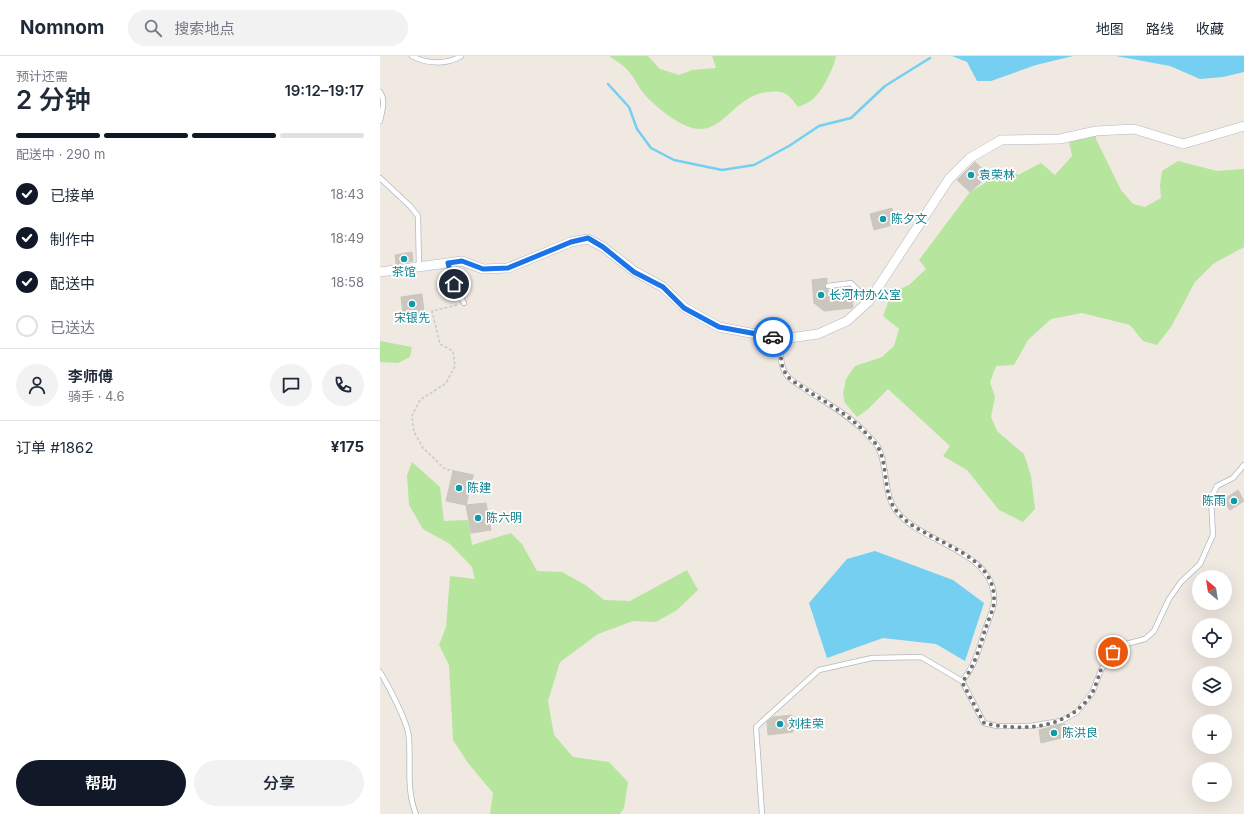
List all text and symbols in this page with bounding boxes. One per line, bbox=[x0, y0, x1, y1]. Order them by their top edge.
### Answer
search box bbox=[128, 10, 408, 46]
text: Nomnom bbox=[20, 16, 104, 39]
icon: search bbox=[142, 17, 164, 39]
text: 搜索地点 bbox=[174, 19, 234, 38]
text: 地图 bbox=[1096, 20, 1124, 37]
text: 路线 bbox=[1146, 20, 1174, 37]
text: 收藏 bbox=[1196, 20, 1224, 37]
text: 预计还需 bbox=[16, 68, 68, 84]
text: 19:12–19:17 bbox=[284, 81, 364, 100]
text: 2 分钟 bbox=[16, 84, 91, 115]
text: 配送中 · 290 m bbox=[16, 146, 105, 162]
place label: 袁荣林 bbox=[979, 167, 1015, 182]
marker: 袁荣林 bbox=[966, 170, 976, 180]
icon: check bbox=[16, 183, 38, 205]
text: 已接单 bbox=[50, 186, 95, 205]
text: 18:43 bbox=[330, 186, 364, 202]
place label: 陈夕文 bbox=[891, 211, 927, 226]
marker: 陈夕文 bbox=[878, 214, 888, 224]
icon: check bbox=[16, 227, 38, 249]
text: 制作中 bbox=[50, 230, 95, 249]
text: 18:49 bbox=[330, 230, 364, 246]
marker: 茶馆 bbox=[399, 254, 409, 264]
place label: 茶馆 bbox=[392, 264, 416, 279]
pin bbox=[437, 267, 471, 301]
icon: check bbox=[16, 271, 38, 293]
icon: home bbox=[443, 273, 465, 295]
text: 配送中 bbox=[50, 274, 95, 293]
text: 18:58 bbox=[331, 274, 364, 290]
place label: 长河村办公室 bbox=[829, 287, 901, 302]
marker: 长河村办公室 bbox=[816, 290, 826, 300]
marker: 宋银先 bbox=[407, 299, 417, 309]
place label: 宋银先 bbox=[394, 310, 430, 325]
courier bbox=[753, 317, 793, 357]
text: 已送达 bbox=[50, 318, 95, 337]
icon: car bbox=[762, 326, 784, 348]
button: person bbox=[16, 364, 58, 406]
button: chat bbox=[270, 364, 312, 406]
button: phone bbox=[322, 364, 364, 406]
text: 李师傅 bbox=[68, 367, 113, 386]
text: 骑手 · 4.6 bbox=[68, 388, 125, 404]
text: ¥175 bbox=[331, 437, 364, 456]
text: 订单 #1862 bbox=[16, 438, 94, 457]
place label: 陈建 bbox=[467, 480, 491, 495]
marker: 陈建 bbox=[454, 483, 464, 493]
place label: 陈雨 bbox=[1202, 493, 1226, 508]
marker: 陈雨 bbox=[1229, 496, 1239, 506]
place label: 陈六明 bbox=[486, 510, 522, 525]
marker: 陈六明 bbox=[473, 513, 483, 523]
north arrow bbox=[1192, 570, 1232, 610]
map controls bbox=[1192, 570, 1232, 802]
button: locate bbox=[1192, 618, 1232, 658]
pin bbox=[1096, 635, 1130, 669]
icon: bag bbox=[1102, 641, 1124, 663]
button: layers bbox=[1192, 666, 1232, 706]
button: + bbox=[1192, 714, 1232, 754]
place label: 刘桂荣 bbox=[788, 716, 824, 731]
marker: 刘桂荣 bbox=[775, 719, 785, 729]
place label: 陈洪良 bbox=[1062, 725, 1098, 740]
marker: 陈洪良 bbox=[1049, 728, 1059, 738]
button: 帮助 bbox=[16, 760, 186, 806]
button: 分享 bbox=[194, 760, 364, 806]
button: − bbox=[1192, 762, 1232, 802]

